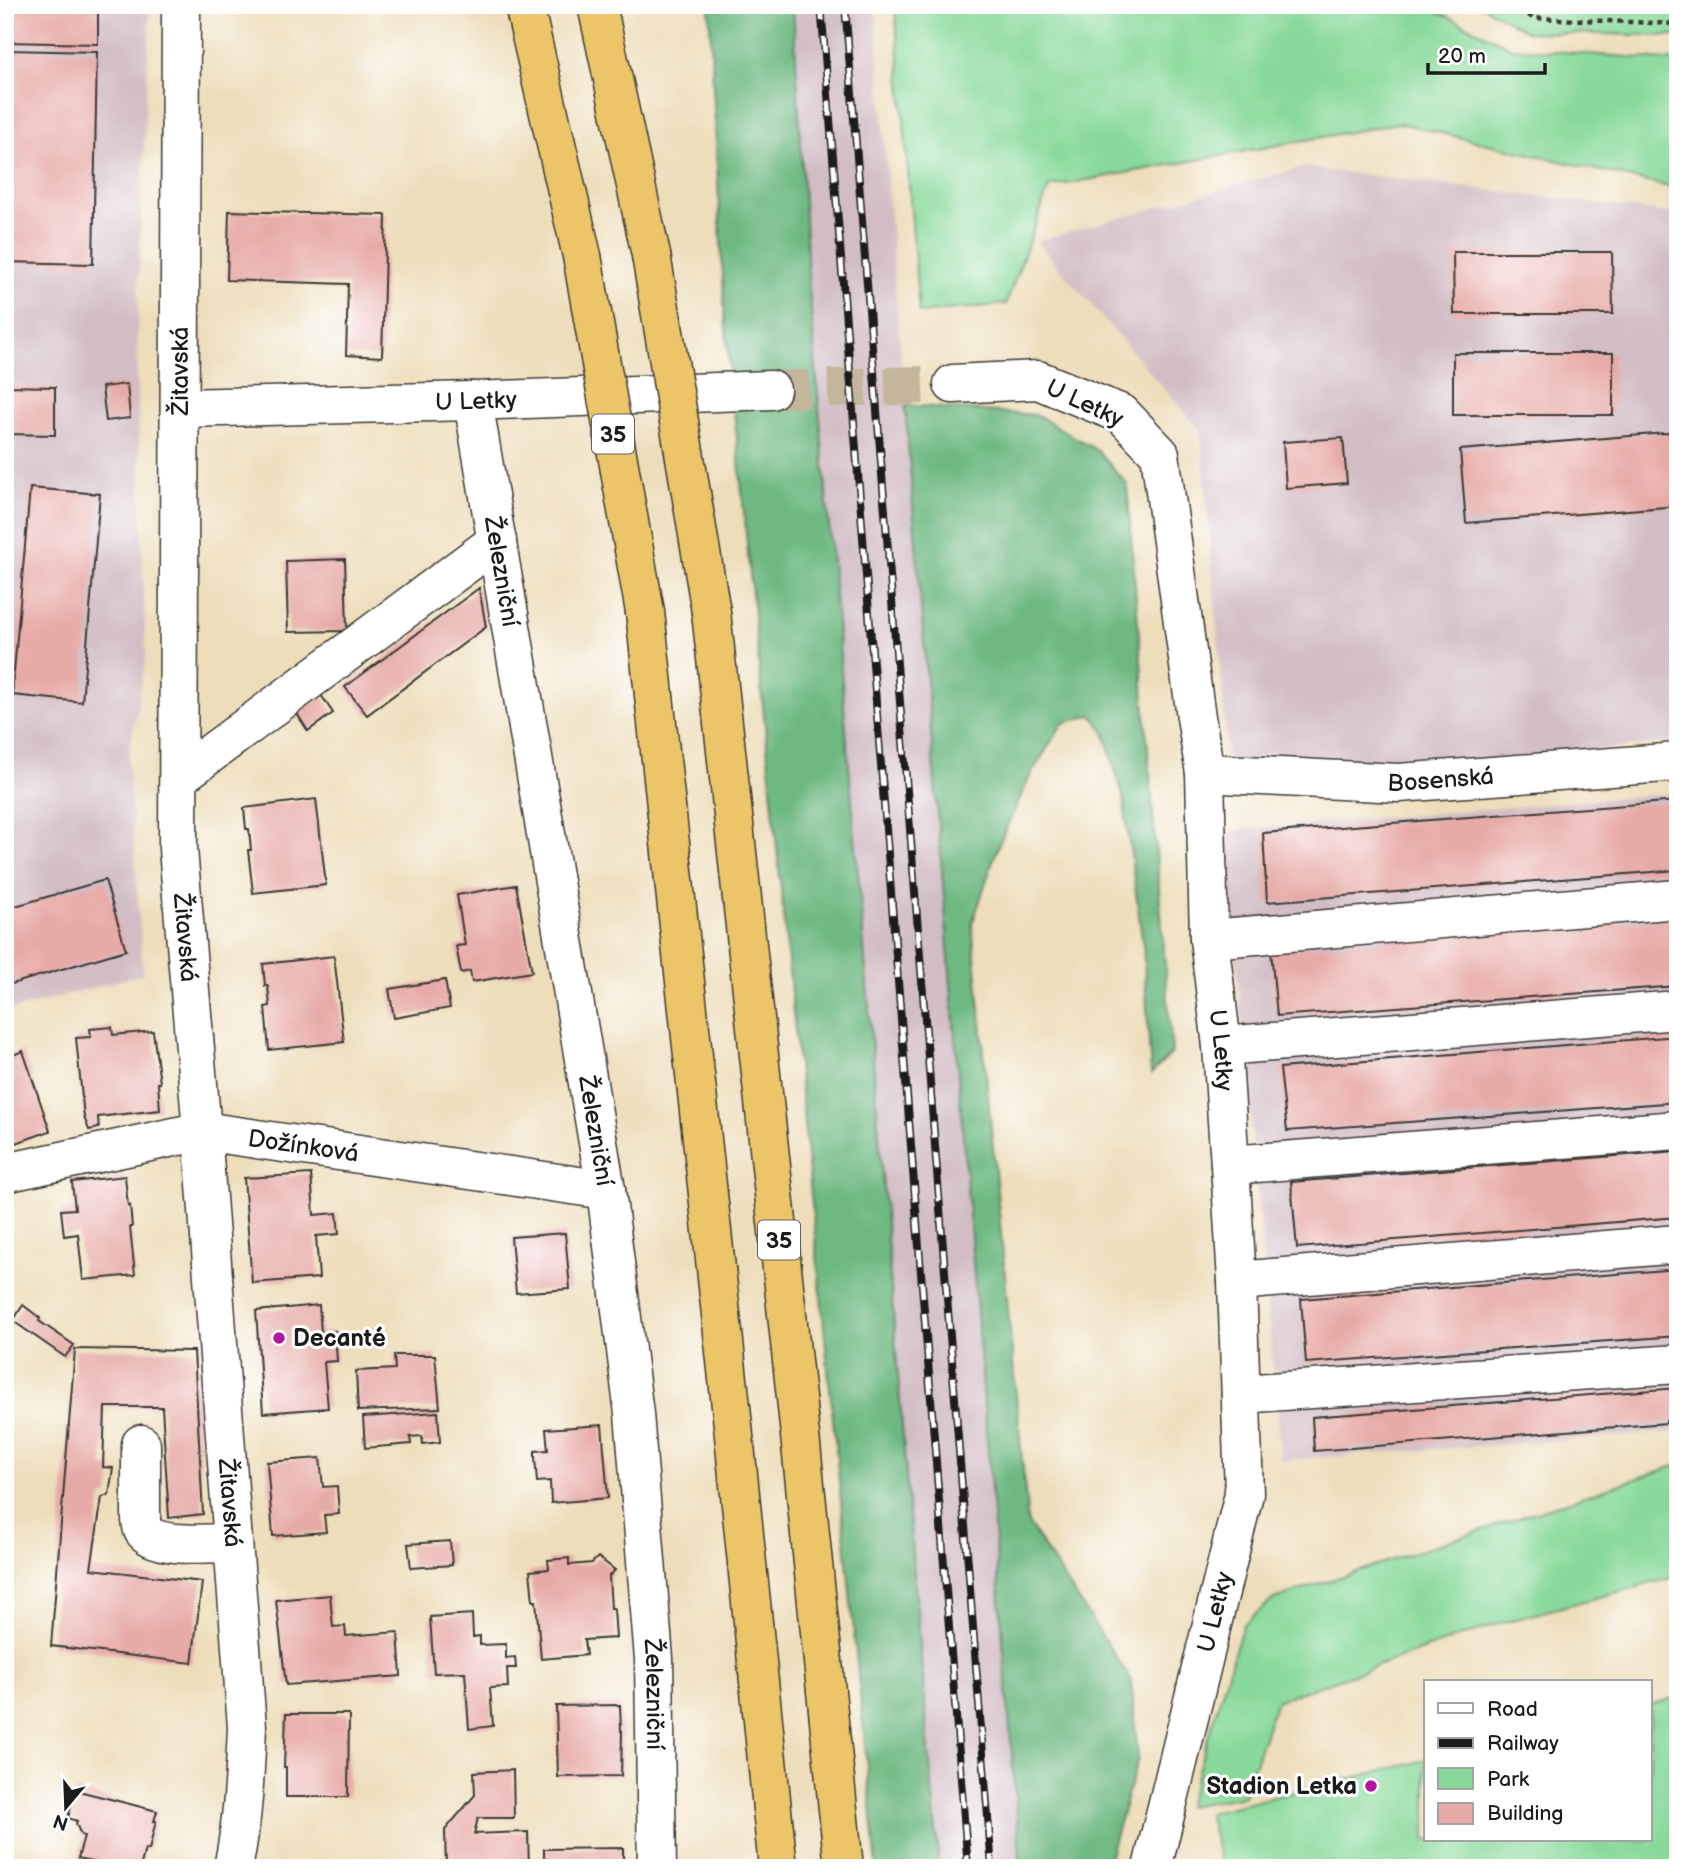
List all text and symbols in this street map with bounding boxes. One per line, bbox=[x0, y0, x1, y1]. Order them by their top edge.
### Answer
scale bar bbox=[1428, 32, 1545, 76]
text: 20 m bbox=[1438, 44, 1486, 69]
street label: Žitavská bbox=[165, 327, 195, 416]
street label: U Letky bbox=[1042, 373, 1128, 434]
street label: U Letky bbox=[435, 385, 518, 417]
road number: 35 bbox=[592, 414, 634, 454]
street label: Železniční bbox=[478, 513, 525, 629]
street label: Bosenská bbox=[1387, 762, 1495, 798]
street label: Žitavská bbox=[167, 891, 203, 983]
street label: U Letky bbox=[1203, 1008, 1239, 1092]
street label: Železniční bbox=[572, 1072, 619, 1188]
street label: Dožínková bbox=[246, 1124, 361, 1169]
road number: 35 bbox=[758, 1220, 800, 1260]
place label: Decanté bbox=[293, 1324, 386, 1353]
marker: Decanté bbox=[271, 1330, 287, 1346]
street label: Žitavská bbox=[212, 1456, 247, 1548]
street label: U Letky bbox=[1192, 1569, 1239, 1655]
street label: Železniční bbox=[637, 1637, 669, 1750]
legend bbox=[1424, 1680, 1652, 1842]
text: Road bbox=[1487, 1697, 1538, 1722]
text: Railway bbox=[1487, 1731, 1559, 1756]
text: Park bbox=[1487, 1767, 1530, 1792]
north arrow bbox=[32, 1772, 102, 1842]
place label: Stadion Letka bbox=[1206, 1772, 1357, 1801]
marker: Stadion Letka bbox=[1363, 1778, 1379, 1794]
text: Building bbox=[1487, 1801, 1563, 1826]
text: N bbox=[50, 1808, 71, 1835]

